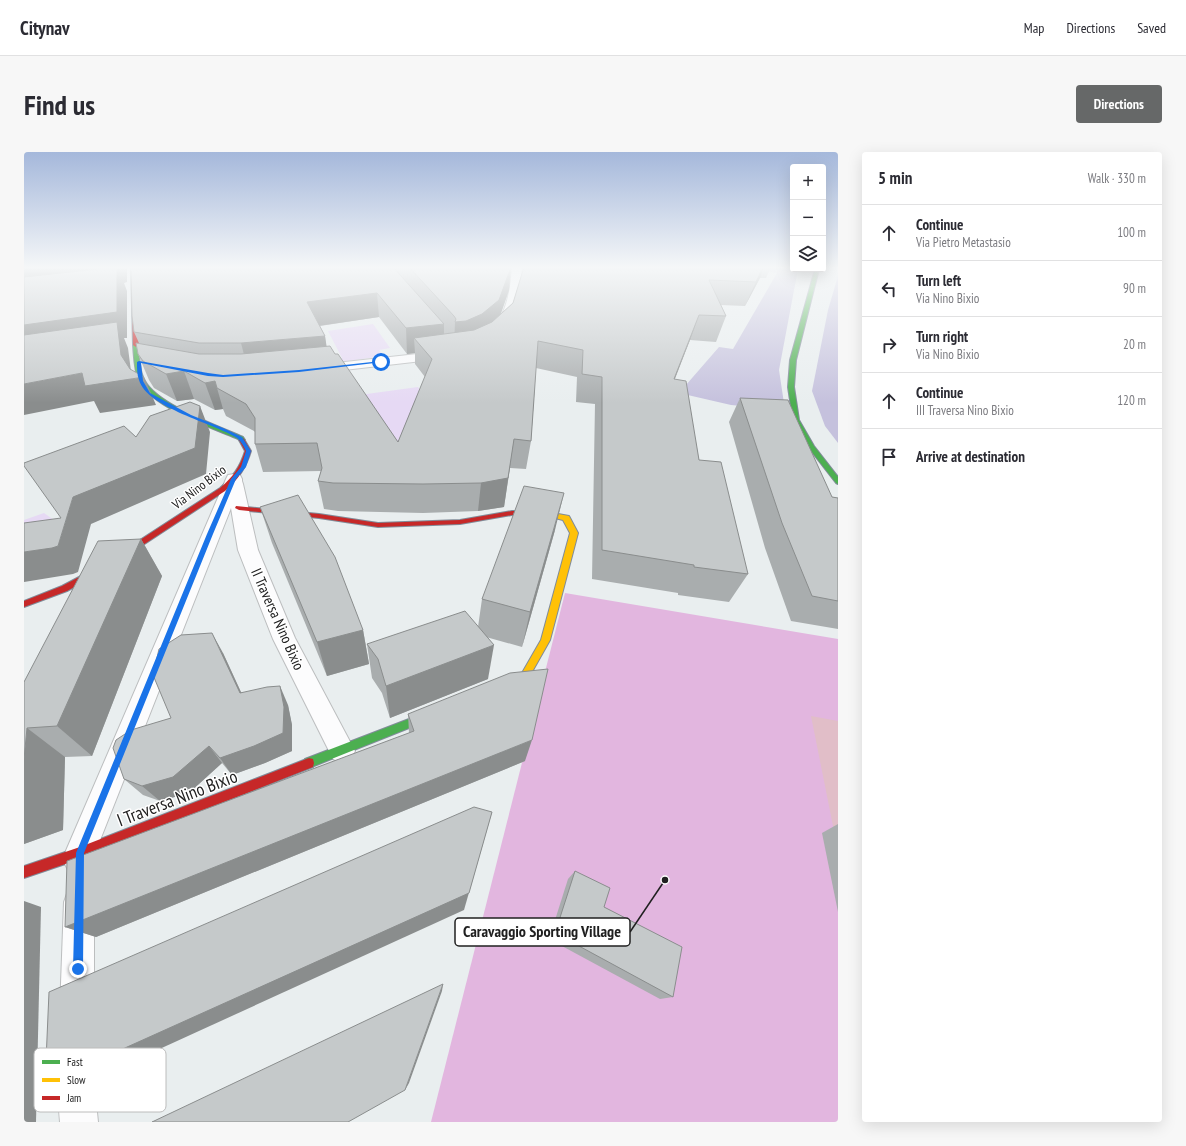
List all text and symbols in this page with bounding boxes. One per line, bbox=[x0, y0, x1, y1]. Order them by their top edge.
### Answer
text: Citynav bbox=[20, 16, 70, 40]
text: Map bbox=[1024, 19, 1044, 37]
text: Directions bbox=[1066, 19, 1115, 37]
text: Saved bbox=[1137, 19, 1166, 37]
button: Directions bbox=[1076, 85, 1162, 123]
text: Find us bbox=[24, 86, 95, 123]
map controls bbox=[790, 164, 826, 272]
button: + bbox=[790, 164, 826, 200]
text: 5 min bbox=[878, 167, 912, 189]
text: Walk · 330 m bbox=[1088, 170, 1146, 187]
button: − bbox=[790, 200, 826, 236]
text: Continue bbox=[916, 215, 963, 234]
icon: ahead bbox=[878, 222, 900, 244]
text: 100 m bbox=[1117, 224, 1146, 241]
text: Via Pietro Metastasio bbox=[916, 234, 1011, 251]
button: layers bbox=[790, 236, 826, 272]
text: Turn left bbox=[916, 271, 961, 290]
icon: left bbox=[878, 278, 900, 300]
text: 90 m bbox=[1123, 280, 1146, 297]
text: Via Nino Bixio bbox=[916, 290, 979, 307]
text: Turn right bbox=[916, 327, 968, 346]
icon: right bbox=[878, 334, 900, 356]
text: 20 m bbox=[1123, 336, 1146, 353]
text: Via Nino Bixio bbox=[916, 346, 979, 363]
route start bbox=[372, 353, 390, 371]
text: Continue bbox=[916, 383, 963, 402]
icon: ahead bbox=[878, 390, 900, 412]
text: 120 m bbox=[1117, 392, 1146, 409]
text: III Traversa Nino Bixio bbox=[916, 402, 1014, 419]
icon: arrive bbox=[878, 446, 900, 468]
text: Arrive at destination bbox=[916, 447, 1025, 466]
street label: Via Nino Bixio bbox=[168, 461, 230, 513]
street label: II Traversa Nino Bixio bbox=[247, 565, 309, 673]
street label: I Traversa Nino Bixio bbox=[113, 764, 241, 832]
callout: Caravaggio Sporting Village bbox=[455, 918, 630, 946]
text: Caravaggio Sporting Village bbox=[463, 921, 621, 941]
route end bbox=[69, 960, 87, 978]
legend bbox=[34, 1048, 166, 1112]
text: Fast bbox=[67, 1055, 83, 1069]
text: Slow bbox=[67, 1073, 86, 1087]
text: Jam bbox=[66, 1091, 81, 1105]

